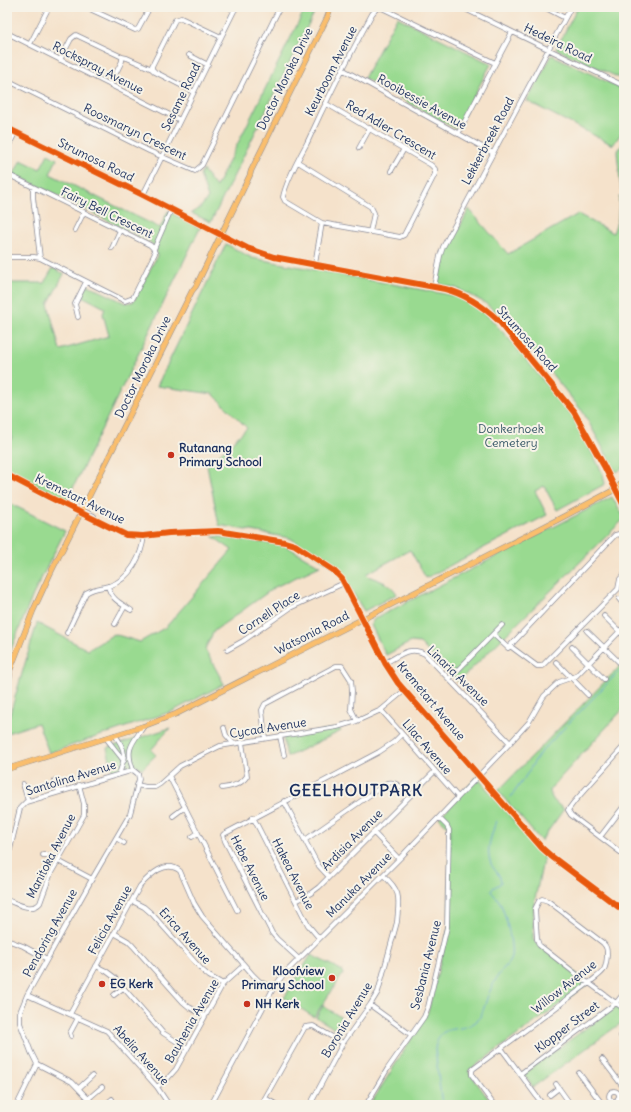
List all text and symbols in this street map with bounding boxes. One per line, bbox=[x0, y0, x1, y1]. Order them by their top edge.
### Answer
street label: Hedeira Road bbox=[522, 20, 595, 65]
street label: Keurboom Avenue bbox=[301, 23, 360, 118]
street label: Doctor Moroka Drive bbox=[253, 25, 316, 132]
street label: Rockspray Avenue bbox=[50, 38, 146, 97]
street label: Sesame Road bbox=[158, 60, 203, 133]
street label: Rooibessie Avenue bbox=[375, 71, 470, 132]
street label: Lekkerbreek Road bbox=[458, 94, 517, 187]
street label: Red Adler Crescent bbox=[343, 97, 439, 163]
street label: Roosmaryn Crescent bbox=[81, 100, 189, 163]
street label: Strumosa Road bbox=[56, 135, 137, 184]
street label: Fairy Bell Crescent bbox=[59, 184, 156, 241]
street label: Strumosa Road bbox=[494, 303, 561, 375]
street label: Doctor Moroka Drive bbox=[111, 313, 174, 420]
park label: Donkerhoek Cemetery bbox=[478, 421, 544, 450]
place label: Rutanang Primary School bbox=[179, 440, 262, 470]
marker: Rutanang Primary School bbox=[166, 450, 176, 460]
street label: Kremetart Avenue bbox=[33, 470, 128, 527]
street label: Cornell Place bbox=[235, 587, 302, 638]
street label: Watsonia Road bbox=[272, 607, 351, 658]
street label: Linaria Avenue bbox=[424, 642, 493, 709]
street label: Kremetart Avenue bbox=[394, 658, 469, 743]
street label: Cycad Avenue bbox=[228, 714, 307, 741]
street label: Lilac Avenue bbox=[399, 716, 455, 777]
street label: Santolina Avenue bbox=[24, 757, 118, 798]
district label: GEELHOUTPARK bbox=[289, 780, 423, 800]
street label: Ardisia Avenue bbox=[318, 806, 385, 873]
street label: Manitoka Avenue bbox=[23, 811, 78, 901]
street label: Hebe Avenue bbox=[228, 833, 273, 903]
street label: Hakea Avenue bbox=[269, 836, 318, 912]
street label: Manuka Avenue bbox=[323, 849, 394, 920]
street label: Felicia Avenue bbox=[84, 883, 135, 957]
street label: Pendoring Avenue bbox=[19, 886, 80, 979]
street label: Erica Avenue bbox=[156, 904, 215, 967]
street label: Sesbania Avenue bbox=[407, 919, 444, 1011]
street label: Willow Avenue bbox=[528, 957, 599, 1017]
place label: Kloofview Primary School bbox=[241, 963, 325, 993]
marker: Kloofview Primary School bbox=[327, 973, 337, 983]
place label: EG Kerk bbox=[110, 976, 153, 991]
street label: Bauhenia Avenue bbox=[161, 976, 222, 1065]
marker: EG Kerk bbox=[97, 979, 107, 989]
street label: Boronia Avenue bbox=[318, 979, 375, 1060]
place label: NH Kerk bbox=[255, 996, 299, 1011]
street label: Klopper Street bbox=[532, 998, 602, 1056]
marker: NH Kerk bbox=[242, 999, 252, 1009]
street label: Abelia Avenue bbox=[110, 1021, 172, 1088]

